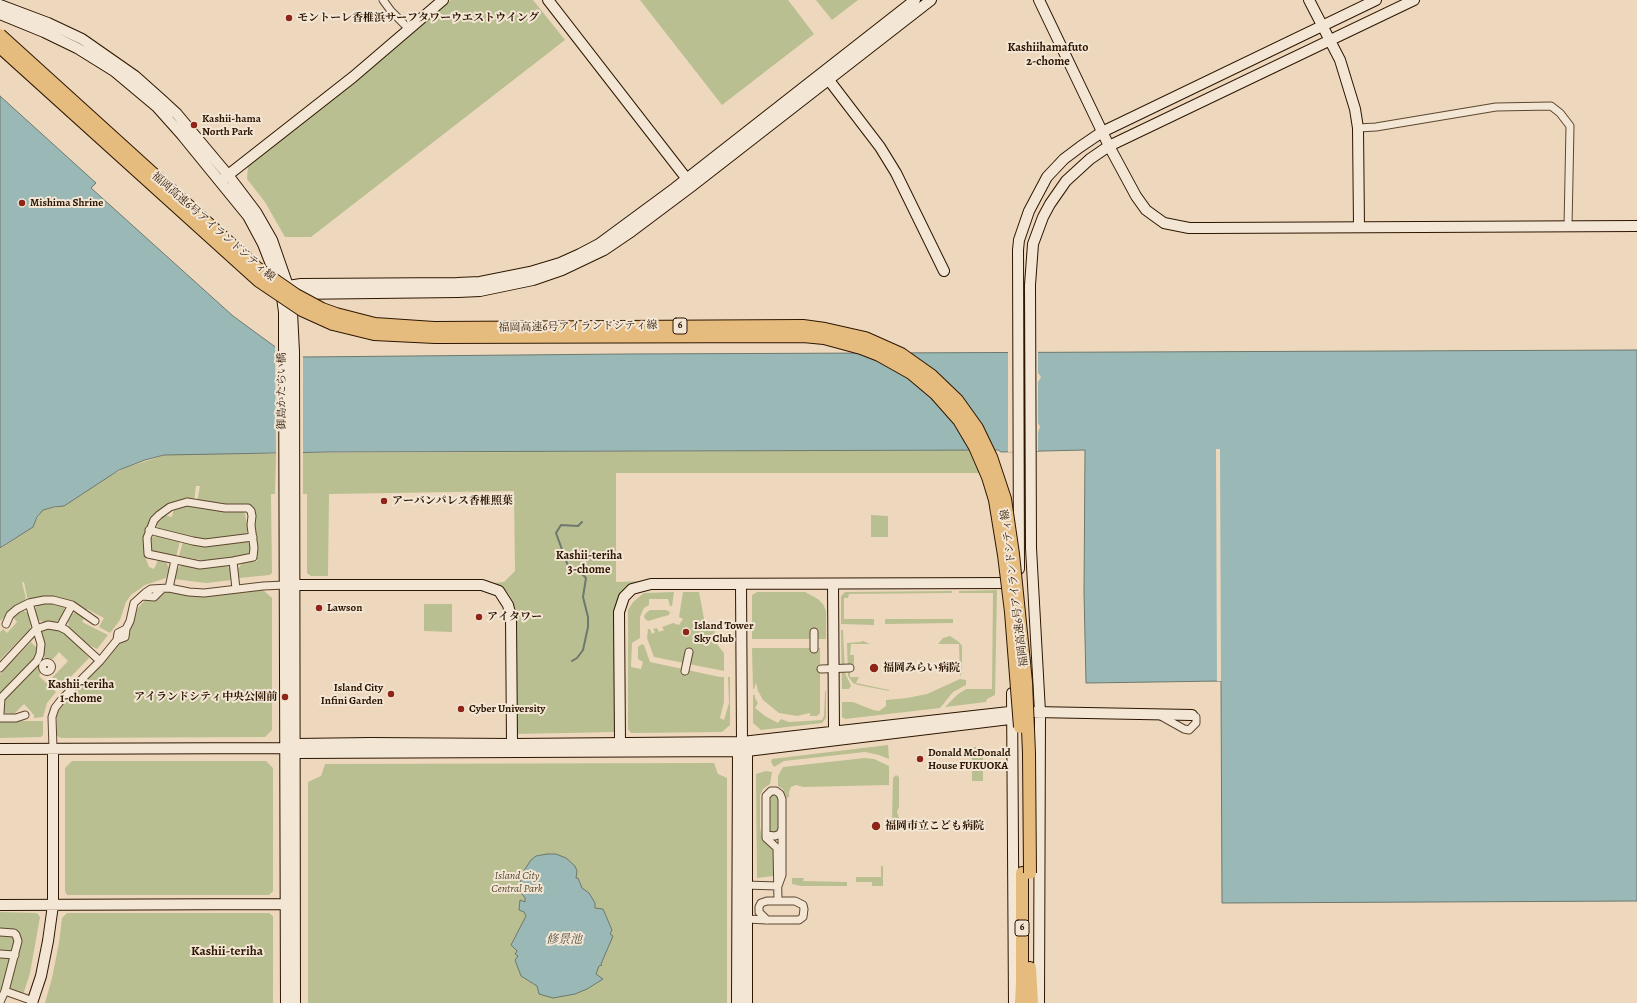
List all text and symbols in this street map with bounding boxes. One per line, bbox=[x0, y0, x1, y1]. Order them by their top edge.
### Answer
place label: モントーレ香椎浜サーフタワーウエストウイング bbox=[297, 11, 539, 25]
marker: モントーレ香椎浜サーフタワーウエストウイング bbox=[284, 13, 294, 23]
district label: Kashiihamafuto 2-chome bbox=[1008, 41, 1088, 69]
place label: Kashii-hama North Park bbox=[202, 112, 261, 138]
marker: Kashii-hama North Park bbox=[189, 120, 199, 130]
street label: 福岡高速6号アイランドシティ線 bbox=[149, 170, 277, 284]
place label: Mishima Shrine bbox=[30, 196, 103, 210]
marker: Mishima Shrine bbox=[17, 198, 27, 208]
road number: 6 bbox=[673, 318, 687, 334]
street label: 福岡高速6号アイランドシティ線 bbox=[498, 319, 658, 335]
street label: 御島かたらい橋 bbox=[275, 353, 289, 429]
place label: アーバンパレス香椎照葉 bbox=[392, 494, 513, 508]
marker: アーバンパレス香椎照葉 bbox=[379, 496, 389, 506]
street label: 福岡高速6号アイランドシティ線 bbox=[999, 508, 1031, 668]
district label: Kashii-teriha 3-chome bbox=[556, 549, 622, 577]
place label: Lawson bbox=[327, 601, 362, 615]
marker: Lawson bbox=[314, 603, 324, 613]
place label: アイタワー bbox=[487, 610, 542, 624]
marker: アイタワー bbox=[474, 612, 484, 622]
place label: Island Tower Sky Club bbox=[694, 619, 753, 645]
marker: Island Tower Sky Club bbox=[681, 627, 691, 637]
place label: 福岡みらい病院 bbox=[883, 661, 960, 675]
marker: 福岡みらい病院 bbox=[868, 662, 880, 674]
district label: Kashii-teriha 1-chome bbox=[48, 678, 114, 706]
place label: Island City Infini Garden bbox=[321, 681, 383, 707]
marker: Island City Infini Garden bbox=[386, 689, 396, 699]
place label: アイランドシティ中央公園前 bbox=[134, 690, 277, 704]
marker: アイランドシティ中央公園前 bbox=[280, 692, 290, 702]
place label: Cyber University bbox=[469, 702, 545, 716]
marker: Cyber University bbox=[456, 704, 466, 714]
place label: Donald McDonald House FUKUOKA bbox=[928, 746, 1011, 772]
marker: Donald McDonald House FUKUOKA bbox=[915, 754, 925, 764]
place label: 福岡市立こども病院 bbox=[885, 819, 984, 833]
marker: 福岡市立こども病院 bbox=[870, 820, 882, 832]
park label: Island City Central Park bbox=[491, 869, 543, 895]
road number: 6 bbox=[1015, 920, 1029, 936]
water label: 修景池 bbox=[546, 933, 582, 947]
district label: Kashii-teriha bbox=[191, 944, 263, 960]

